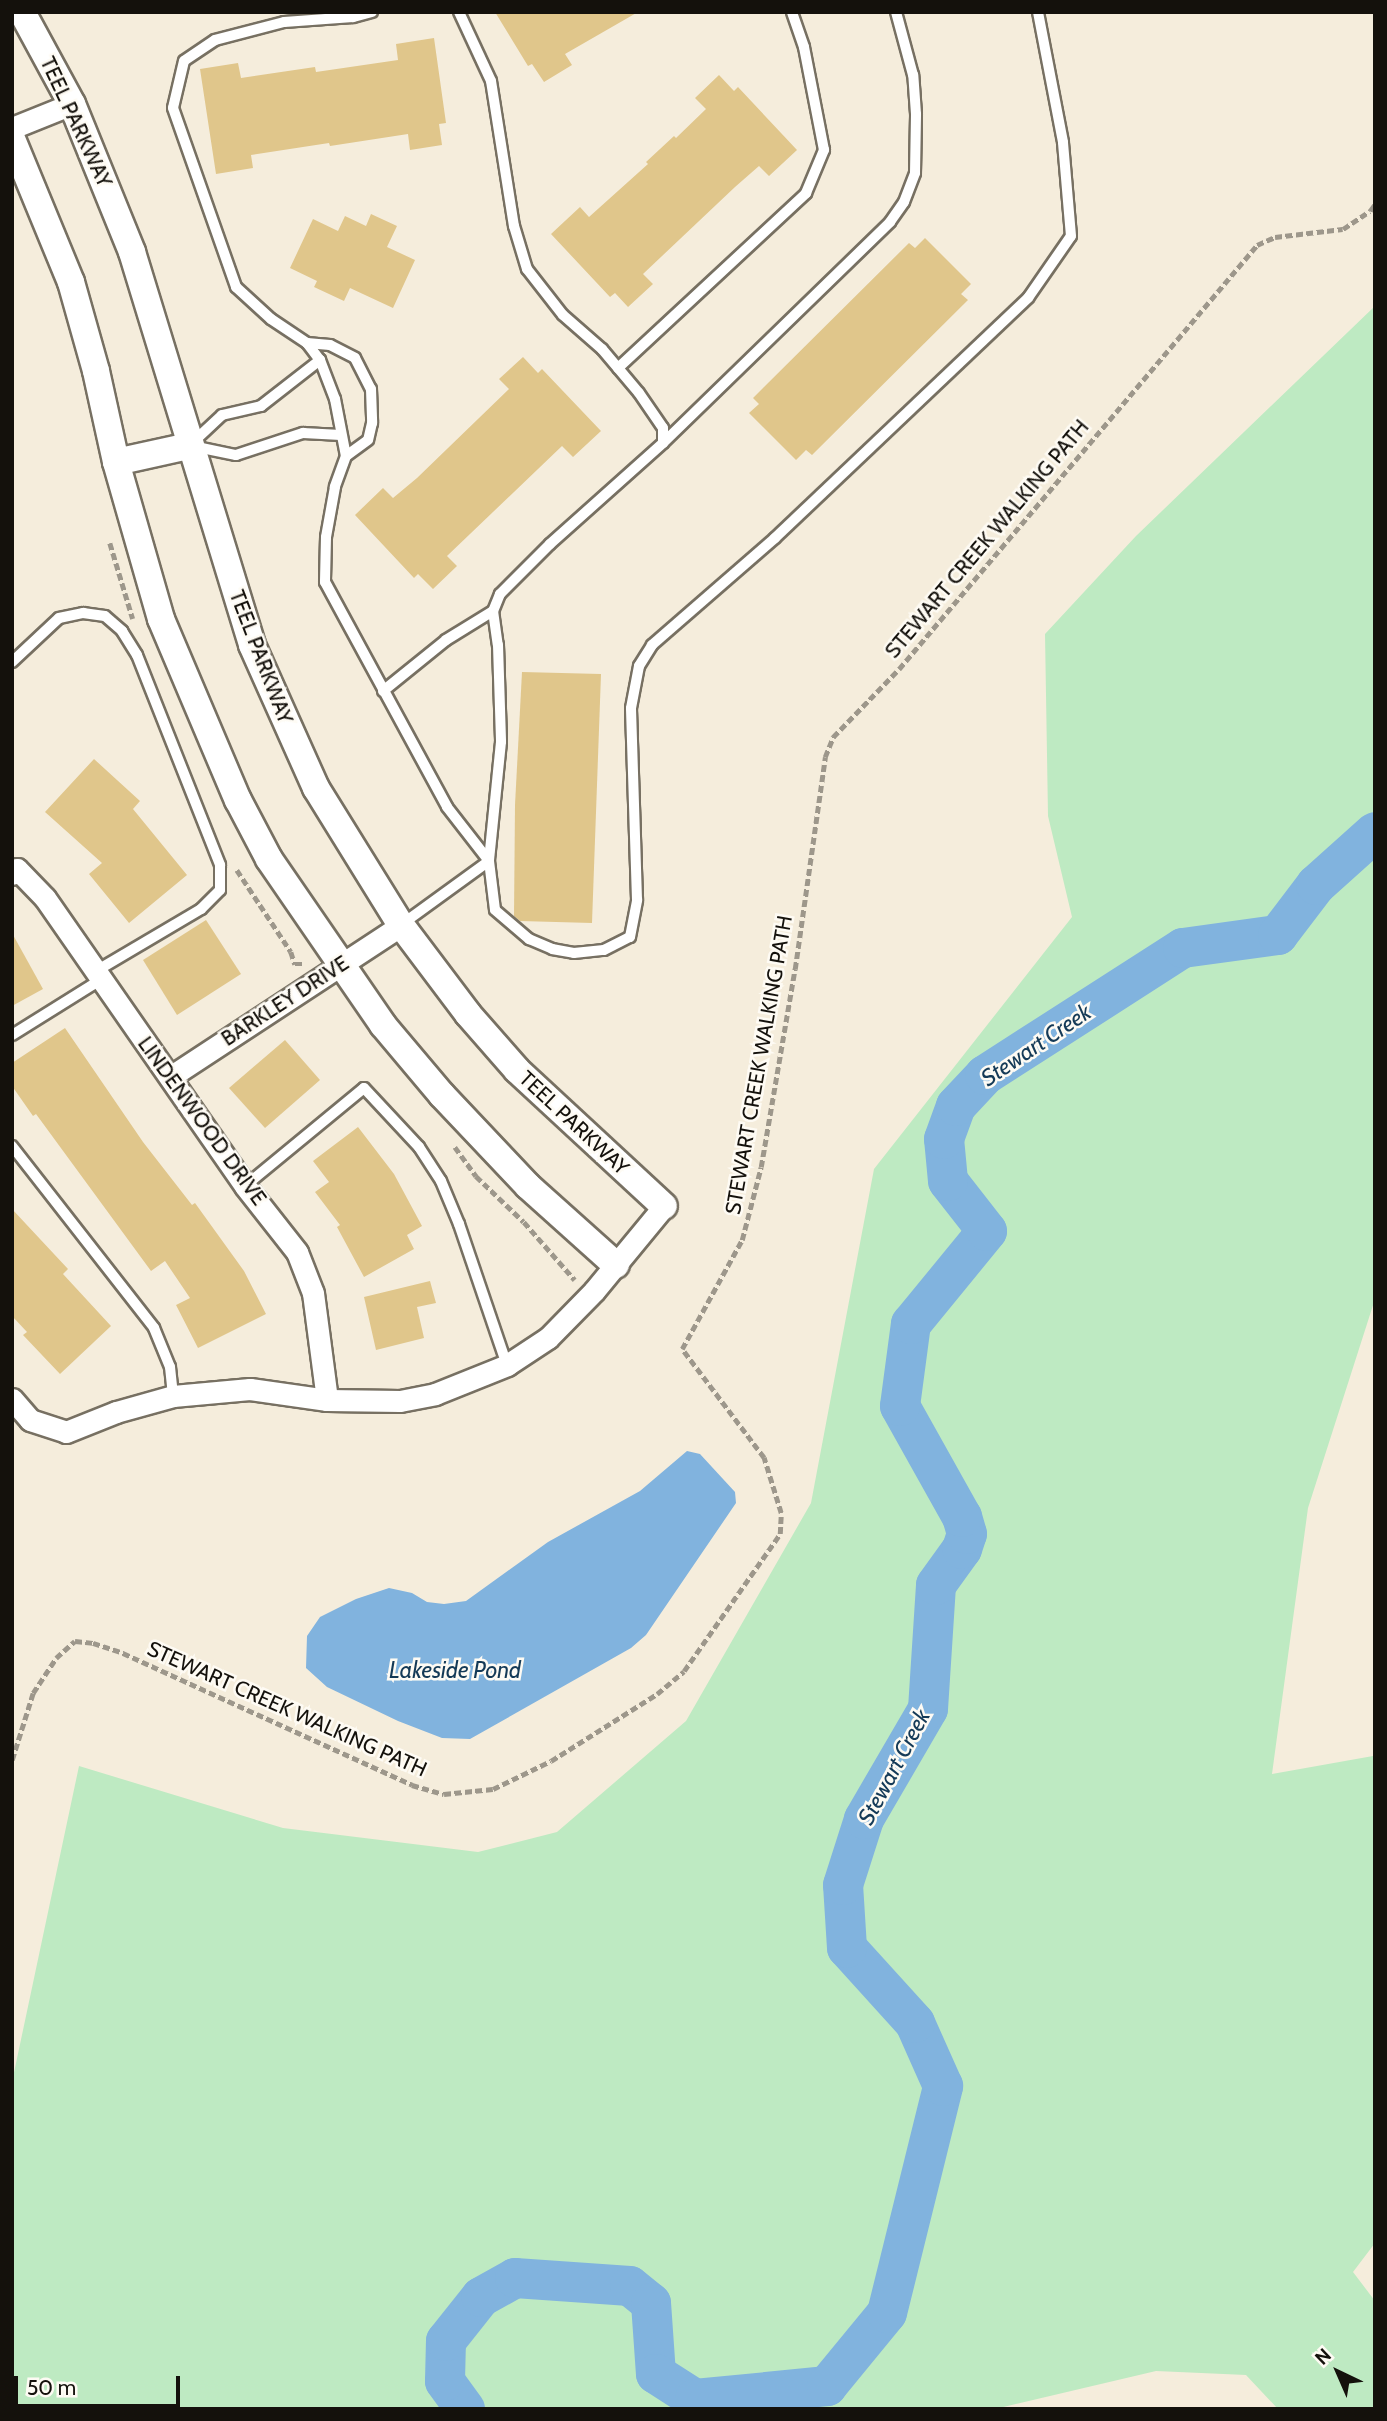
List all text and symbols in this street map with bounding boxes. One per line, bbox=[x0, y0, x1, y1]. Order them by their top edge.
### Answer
street label: TEEL PARKWAY bbox=[35, 53, 117, 191]
street label: STEWART CREEK WALKING PATH bbox=[880, 415, 1094, 663]
street label: TEEL PARKWAY bbox=[224, 587, 298, 727]
street label: STEWART CREEK WALKING PATH bbox=[720, 913, 798, 1217]
street label: BARKLEY DRIVE bbox=[217, 951, 353, 1051]
water label: Stewart Creek bbox=[976, 998, 1096, 1092]
street label: LINDENWOOD DRIVE bbox=[132, 1032, 272, 1210]
street label: TEEL PARKWAY bbox=[514, 1066, 634, 1180]
street label: STEWART CREEK WALKING PATH bbox=[143, 1636, 431, 1782]
water label: Lakeside Pond bbox=[389, 1656, 521, 1684]
water label: Stewart Creek bbox=[852, 1705, 936, 1829]
north arrow bbox=[1303, 2337, 1373, 2407]
text: N bbox=[1310, 2344, 1336, 2369]
scale bar bbox=[18, 2362, 184, 2406]
text: 50 m bbox=[27, 2375, 76, 2400]

